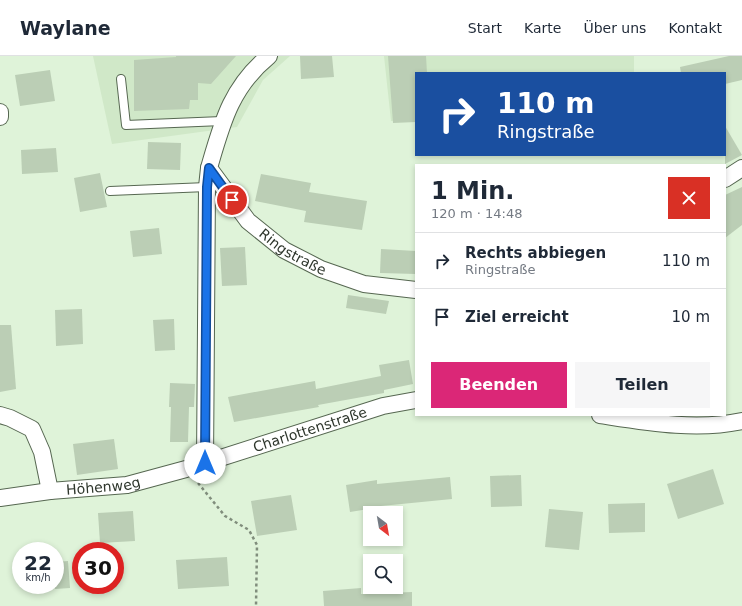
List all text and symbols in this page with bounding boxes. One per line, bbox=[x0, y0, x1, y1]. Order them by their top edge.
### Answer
text: Waylane bbox=[20, 17, 111, 39]
text: Start bbox=[468, 20, 502, 36]
text: Karte bbox=[524, 20, 561, 36]
text: Über uns bbox=[583, 20, 646, 36]
text: Kontakt bbox=[668, 20, 722, 36]
text: 110 m bbox=[497, 87, 594, 120]
icon: right bbox=[431, 88, 483, 140]
text: Ringstraße bbox=[497, 121, 595, 142]
text: 1 Min. bbox=[431, 177, 514, 205]
button: close bbox=[668, 177, 710, 219]
pin bbox=[215, 183, 249, 217]
icon: arrive bbox=[221, 189, 243, 211]
text: 120 m · 14:48 bbox=[431, 206, 522, 221]
street label: Ringstraße bbox=[256, 225, 328, 278]
text: Rechts abbiegen bbox=[465, 244, 606, 262]
icon: right bbox=[431, 250, 453, 272]
text: 110 m bbox=[662, 252, 710, 270]
text: Ringstraße bbox=[465, 262, 536, 277]
icon: arrive bbox=[431, 306, 453, 328]
text: Ziel erreicht bbox=[465, 308, 569, 326]
text: 10 m bbox=[672, 308, 710, 326]
button: Beenden bbox=[431, 362, 567, 408]
button: Teilen bbox=[575, 362, 710, 408]
street label: Charlottenstraße bbox=[251, 404, 369, 455]
position arrow bbox=[184, 442, 226, 484]
street label: Höhenweg bbox=[66, 474, 142, 498]
north arrow bbox=[363, 506, 403, 546]
map controls bbox=[363, 506, 403, 594]
speed limit sign: 30 bbox=[72, 542, 124, 594]
text: 22 bbox=[24, 551, 52, 575]
button: search bbox=[363, 554, 403, 594]
text: km/h bbox=[25, 572, 51, 583]

